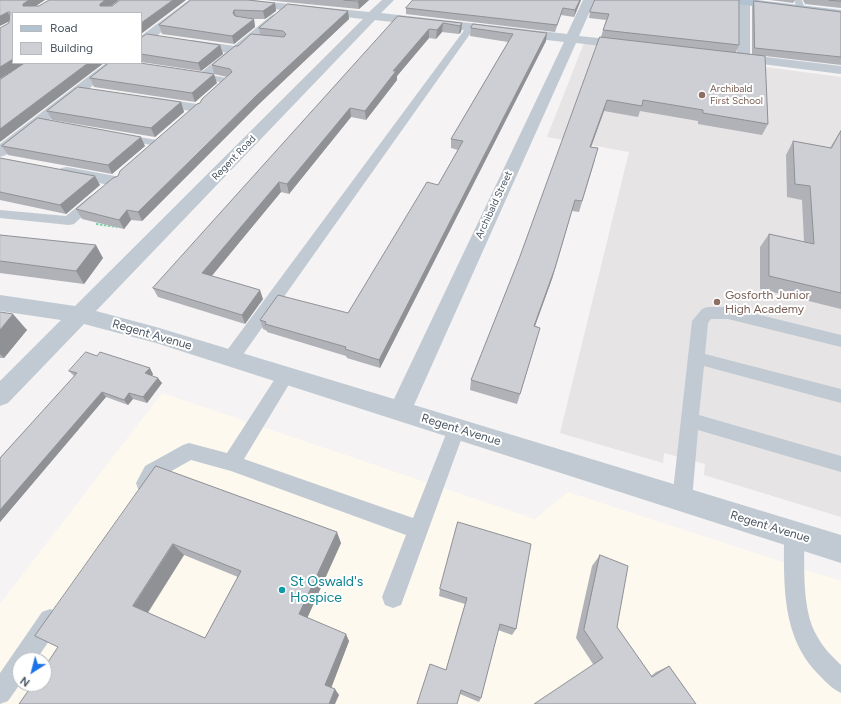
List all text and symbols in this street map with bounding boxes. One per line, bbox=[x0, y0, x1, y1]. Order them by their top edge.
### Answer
legend bbox=[12, 12, 142, 64]
text: Road bbox=[50, 21, 78, 35]
text: Building bbox=[50, 41, 93, 55]
place label: Archibald First School bbox=[710, 83, 763, 106]
marker: Archibald First School bbox=[697, 90, 707, 100]
street label: Regent Road bbox=[210, 133, 258, 183]
street label: Archibald Street bbox=[473, 169, 515, 241]
place label: Gosforth Junior High Academy bbox=[725, 288, 810, 316]
marker: Gosforth Junior High Academy bbox=[712, 297, 722, 307]
street label: Regent Avenue bbox=[110, 317, 194, 353]
street label: Regent Avenue bbox=[419, 411, 503, 449]
street label: Regent Avenue bbox=[728, 508, 812, 546]
place label: St Oswald's Hospice bbox=[290, 574, 363, 606]
marker: St Oswald's Hospice bbox=[277, 585, 287, 595]
north arrow bbox=[12, 652, 52, 692]
text: N bbox=[18, 674, 33, 689]

